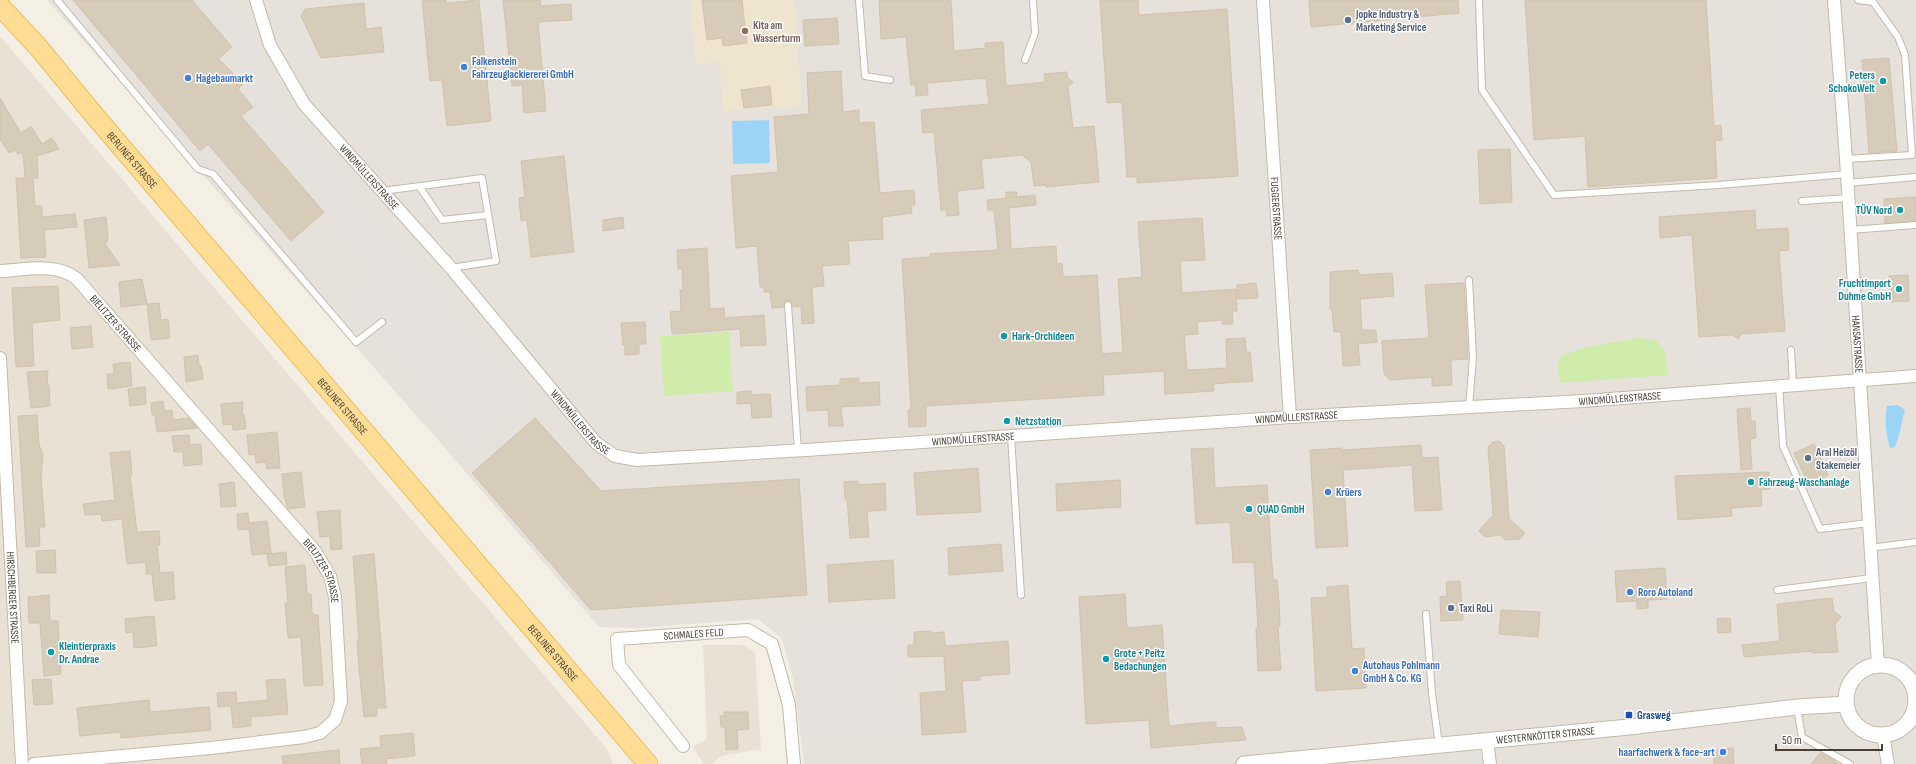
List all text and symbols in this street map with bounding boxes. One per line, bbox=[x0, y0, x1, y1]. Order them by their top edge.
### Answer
place label: Jopke Industry & Marketing Service bbox=[1355, 8, 1427, 34]
marker: Jopke Industry & Marketing Service bbox=[1343, 15, 1353, 25]
place label: Kita am Wasserturm bbox=[753, 19, 801, 45]
marker: Kita am Wasserturm bbox=[740, 26, 750, 36]
place label: Falkenstein Fahrzeuglackiererei GmbH bbox=[472, 55, 574, 81]
marker: Falkenstein Fahrzeuglackiererei GmbH bbox=[459, 62, 469, 72]
place label: Peters SchokoWelt bbox=[1828, 69, 1875, 95]
place label: Hagebaumarkt bbox=[196, 72, 254, 85]
marker: Hagebaumarkt bbox=[183, 73, 193, 83]
marker: Peters SchokoWelt bbox=[1878, 76, 1888, 86]
street label: BERLINER STRASSE bbox=[104, 129, 160, 191]
street label: WINDMÜLLERSTRASSE bbox=[337, 142, 402, 212]
street label: FUGGERSTRASSE bbox=[1268, 177, 1285, 240]
place label: TÜV Nord bbox=[1856, 203, 1892, 217]
marker: TÜV Nord bbox=[1895, 205, 1905, 215]
place label: Fruchtimport Duhme GmbH bbox=[1838, 277, 1891, 303]
marker: Fruchtimport Duhme GmbH bbox=[1894, 284, 1904, 294]
street label: BIELITZER STRASSE bbox=[87, 292, 144, 354]
street label: HANSASTRASSE bbox=[1849, 315, 1866, 374]
place label: Hark-Orchideen bbox=[1012, 330, 1074, 343]
marker: Hark-Orchideen bbox=[999, 331, 1009, 341]
street label: BERLINER STRASSE bbox=[315, 375, 370, 437]
street label: WINDMÜLLERSTRASSE bbox=[548, 387, 613, 457]
street label: WINDMÜLLERSTRASSE bbox=[1578, 389, 1662, 408]
street label: WINDMÜLLERSTRASSE bbox=[1255, 408, 1338, 426]
place label: Netzstation bbox=[1015, 415, 1061, 428]
marker: Netzstation bbox=[1002, 416, 1012, 426]
street label: WINDMÜLLERSTRASSE bbox=[931, 429, 1015, 448]
place label: Aral Heizöl Stakemeier bbox=[1815, 446, 1861, 472]
marker: Aral Heizöl Stakemeier bbox=[1803, 453, 1813, 463]
place label: Fahrzeug-Waschanlage bbox=[1759, 476, 1850, 489]
marker: Fahrzeug-Waschanlage bbox=[1746, 477, 1756, 487]
place label: Krüers bbox=[1336, 486, 1362, 499]
marker: Krüers bbox=[1323, 487, 1333, 497]
place label: QUAD GmbH bbox=[1257, 503, 1305, 516]
marker: QUAD GmbH bbox=[1244, 504, 1254, 514]
street label: BIELITZER STRASSE bbox=[301, 536, 342, 603]
street label: HIRSCHBERGER STRASSE bbox=[4, 551, 22, 644]
place label: Roro Autoland bbox=[1638, 586, 1693, 599]
marker: Roro Autoland bbox=[1625, 587, 1635, 597]
place label: Taxi RoLi bbox=[1459, 602, 1493, 615]
marker: Taxi RoLi bbox=[1446, 603, 1456, 613]
street label: BERLINER STRASSE bbox=[525, 622, 581, 684]
street label: SCHMALES FELD bbox=[663, 625, 724, 642]
place label: Kleintierpraxis Dr. Andrae bbox=[59, 640, 116, 666]
marker: Kleintierpraxis Dr. Andrae bbox=[46, 647, 56, 657]
place label: Grote + Peitz Bedachungen bbox=[1114, 647, 1167, 673]
marker: Grote + Peitz Bedachungen bbox=[1101, 654, 1111, 664]
place label: Autohaus Pohlmann GmbH & Co. KG bbox=[1362, 659, 1440, 685]
marker: Autohaus Pohlmann GmbH & Co. KG bbox=[1350, 666, 1360, 676]
place label: Grasweg bbox=[1637, 709, 1671, 722]
marker: Grasweg bbox=[1624, 710, 1634, 720]
street label: WESTERNKÖTTER STRASSE bbox=[1496, 724, 1596, 746]
scale bar bbox=[1776, 726, 1882, 752]
text: 50 m bbox=[1782, 733, 1802, 748]
place label: haarfachwerk & face-art bbox=[1619, 746, 1715, 759]
marker: haarfachwerk & face-art bbox=[1718, 747, 1728, 757]

